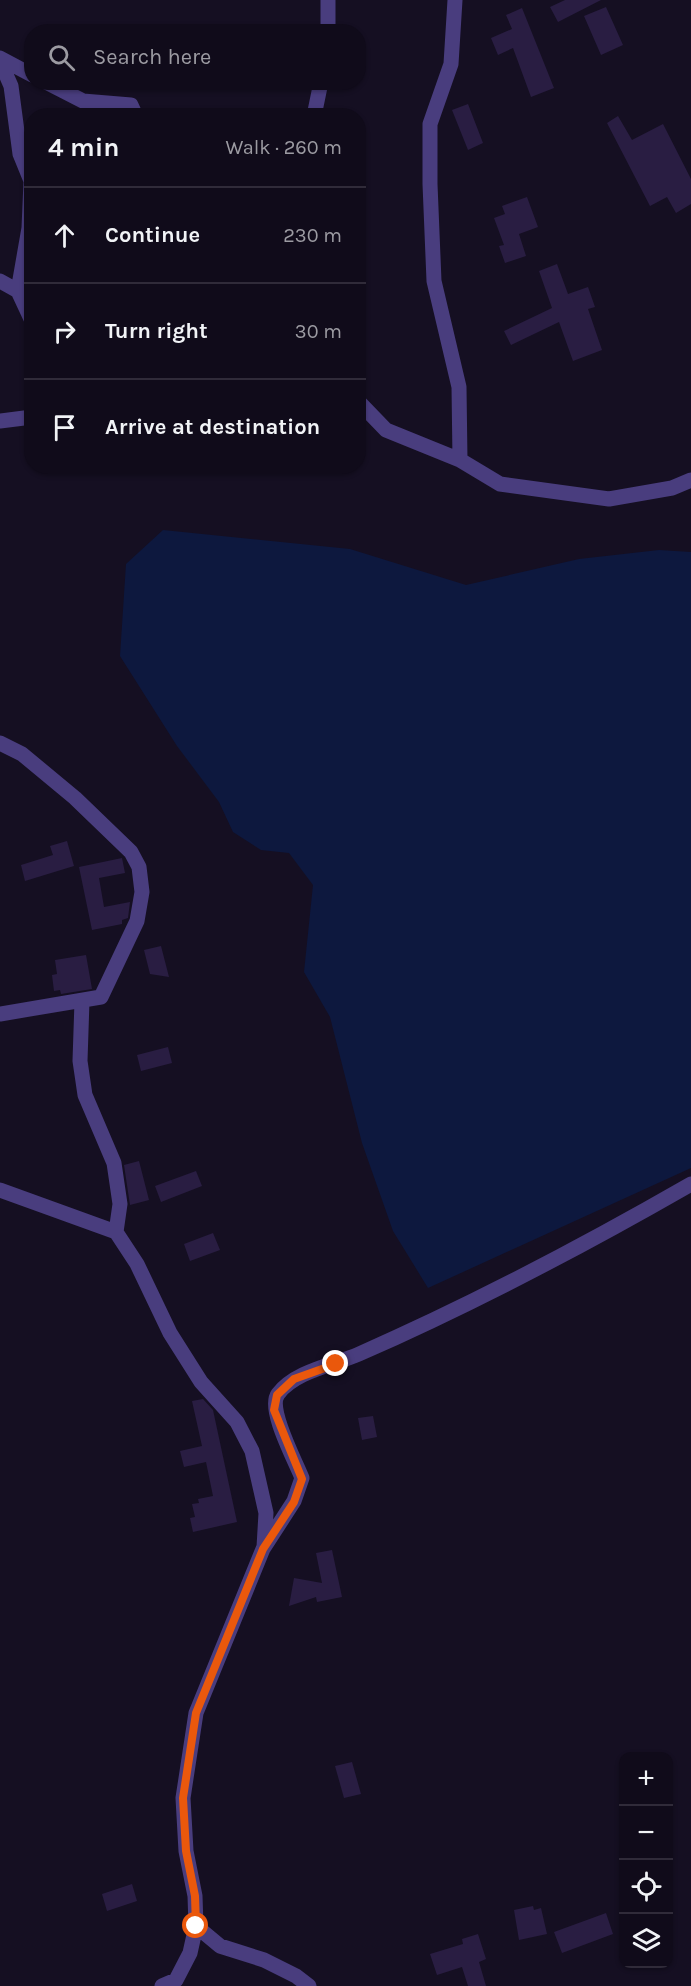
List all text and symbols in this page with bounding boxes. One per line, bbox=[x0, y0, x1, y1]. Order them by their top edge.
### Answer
search box bbox=[24, 24, 366, 90]
icon: search bbox=[45, 41, 78, 74]
text: Search here bbox=[93, 44, 211, 70]
text: 4 min bbox=[48, 132, 119, 163]
text: Walk · 260 m bbox=[225, 136, 342, 159]
icon: ahead bbox=[48, 219, 81, 252]
text: Continue bbox=[105, 222, 200, 248]
text: 230 m bbox=[283, 224, 342, 247]
icon: right bbox=[48, 315, 81, 348]
text: Turn right bbox=[105, 318, 208, 344]
text: 30 m bbox=[295, 320, 342, 343]
icon: arrive bbox=[48, 411, 81, 444]
text: Arrive at destination bbox=[105, 414, 320, 440]
route end bbox=[322, 1350, 348, 1376]
map controls bbox=[619, 1752, 673, 1968]
button: + bbox=[619, 1752, 673, 1806]
button: − bbox=[619, 1806, 673, 1860]
button: locate bbox=[619, 1860, 673, 1914]
route start bbox=[182, 1912, 208, 1938]
button: layers bbox=[619, 1914, 673, 1968]

